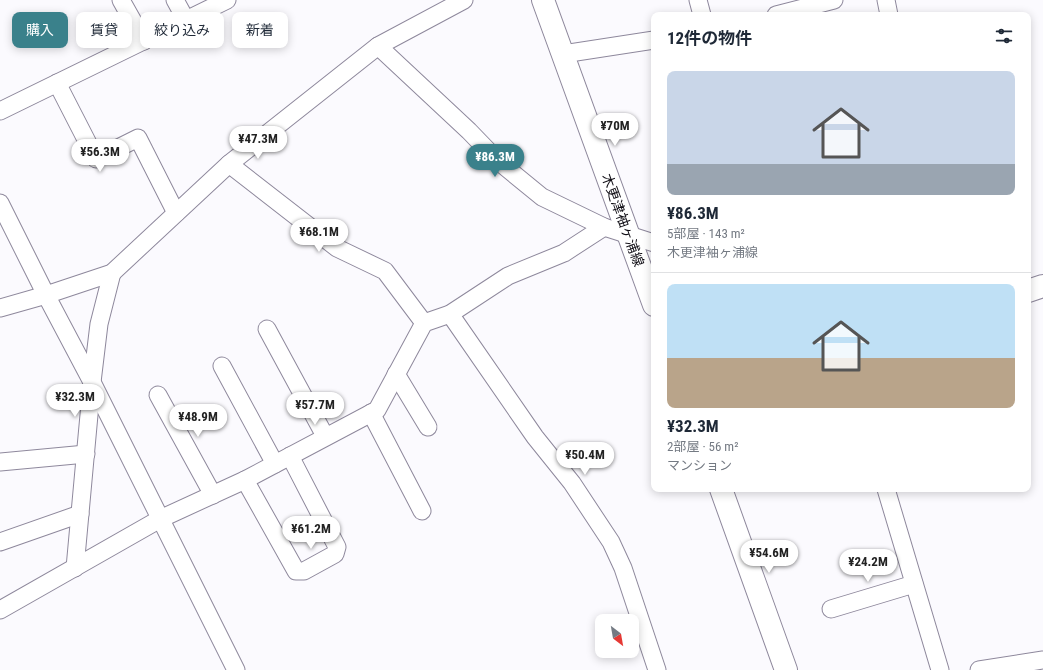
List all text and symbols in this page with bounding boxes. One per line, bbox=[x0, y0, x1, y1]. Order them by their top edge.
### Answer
chip: 購入 bbox=[12, 12, 68, 48]
chip: 賃貸 bbox=[76, 12, 132, 48]
chip: 絞り込み bbox=[140, 12, 224, 48]
chip: 新着 bbox=[232, 12, 288, 48]
icon: filters bbox=[993, 25, 1015, 47]
text: 12件の物件 bbox=[667, 28, 752, 48]
icon: home bbox=[805, 97, 877, 169]
pin: ¥70M bbox=[591, 113, 639, 147]
text: ¥70M bbox=[600, 118, 630, 133]
pin: ¥47.3M bbox=[225, 126, 291, 160]
text: ¥47.3M bbox=[238, 131, 278, 146]
pin: ¥56.3M bbox=[67, 139, 133, 173]
text: ¥56.3M bbox=[80, 144, 120, 159]
pin: ¥86.3M bbox=[462, 144, 528, 178]
text: ¥86.3M bbox=[475, 149, 515, 164]
street label: 木更津袖ヶ浦線 bbox=[599, 171, 647, 269]
text: ¥86.3M bbox=[667, 203, 719, 223]
pin: ¥68.1M bbox=[286, 219, 352, 253]
text: ¥68.1M bbox=[299, 224, 339, 239]
text: 5部屋 · 143 m² bbox=[667, 226, 745, 241]
text: 木更津袖ヶ浦線 bbox=[667, 245, 758, 260]
icon: home bbox=[805, 310, 877, 382]
pin: ¥32.3M bbox=[42, 384, 108, 418]
text: ¥32.3M bbox=[55, 389, 95, 404]
pin: ¥57.7M bbox=[282, 392, 348, 426]
text: ¥57.7M bbox=[295, 397, 335, 412]
pin: ¥48.9M bbox=[165, 404, 231, 438]
text: ¥48.9M bbox=[178, 409, 218, 424]
text: ¥32.3M bbox=[667, 416, 719, 436]
text: 2部屋 · 56 m² bbox=[667, 439, 738, 454]
pin: ¥50.4M bbox=[552, 442, 618, 476]
text: ¥50.4M bbox=[565, 447, 605, 462]
text: マンション bbox=[667, 458, 732, 473]
pin: ¥61.2M bbox=[278, 516, 344, 550]
text: ¥61.2M bbox=[291, 521, 331, 536]
pin: ¥54.6M bbox=[736, 540, 802, 574]
text: ¥54.6M bbox=[749, 545, 789, 560]
pin: ¥24.2M bbox=[835, 549, 901, 583]
text: ¥24.2M bbox=[848, 554, 888, 569]
north arrow bbox=[595, 614, 639, 658]
map controls bbox=[595, 614, 639, 658]

